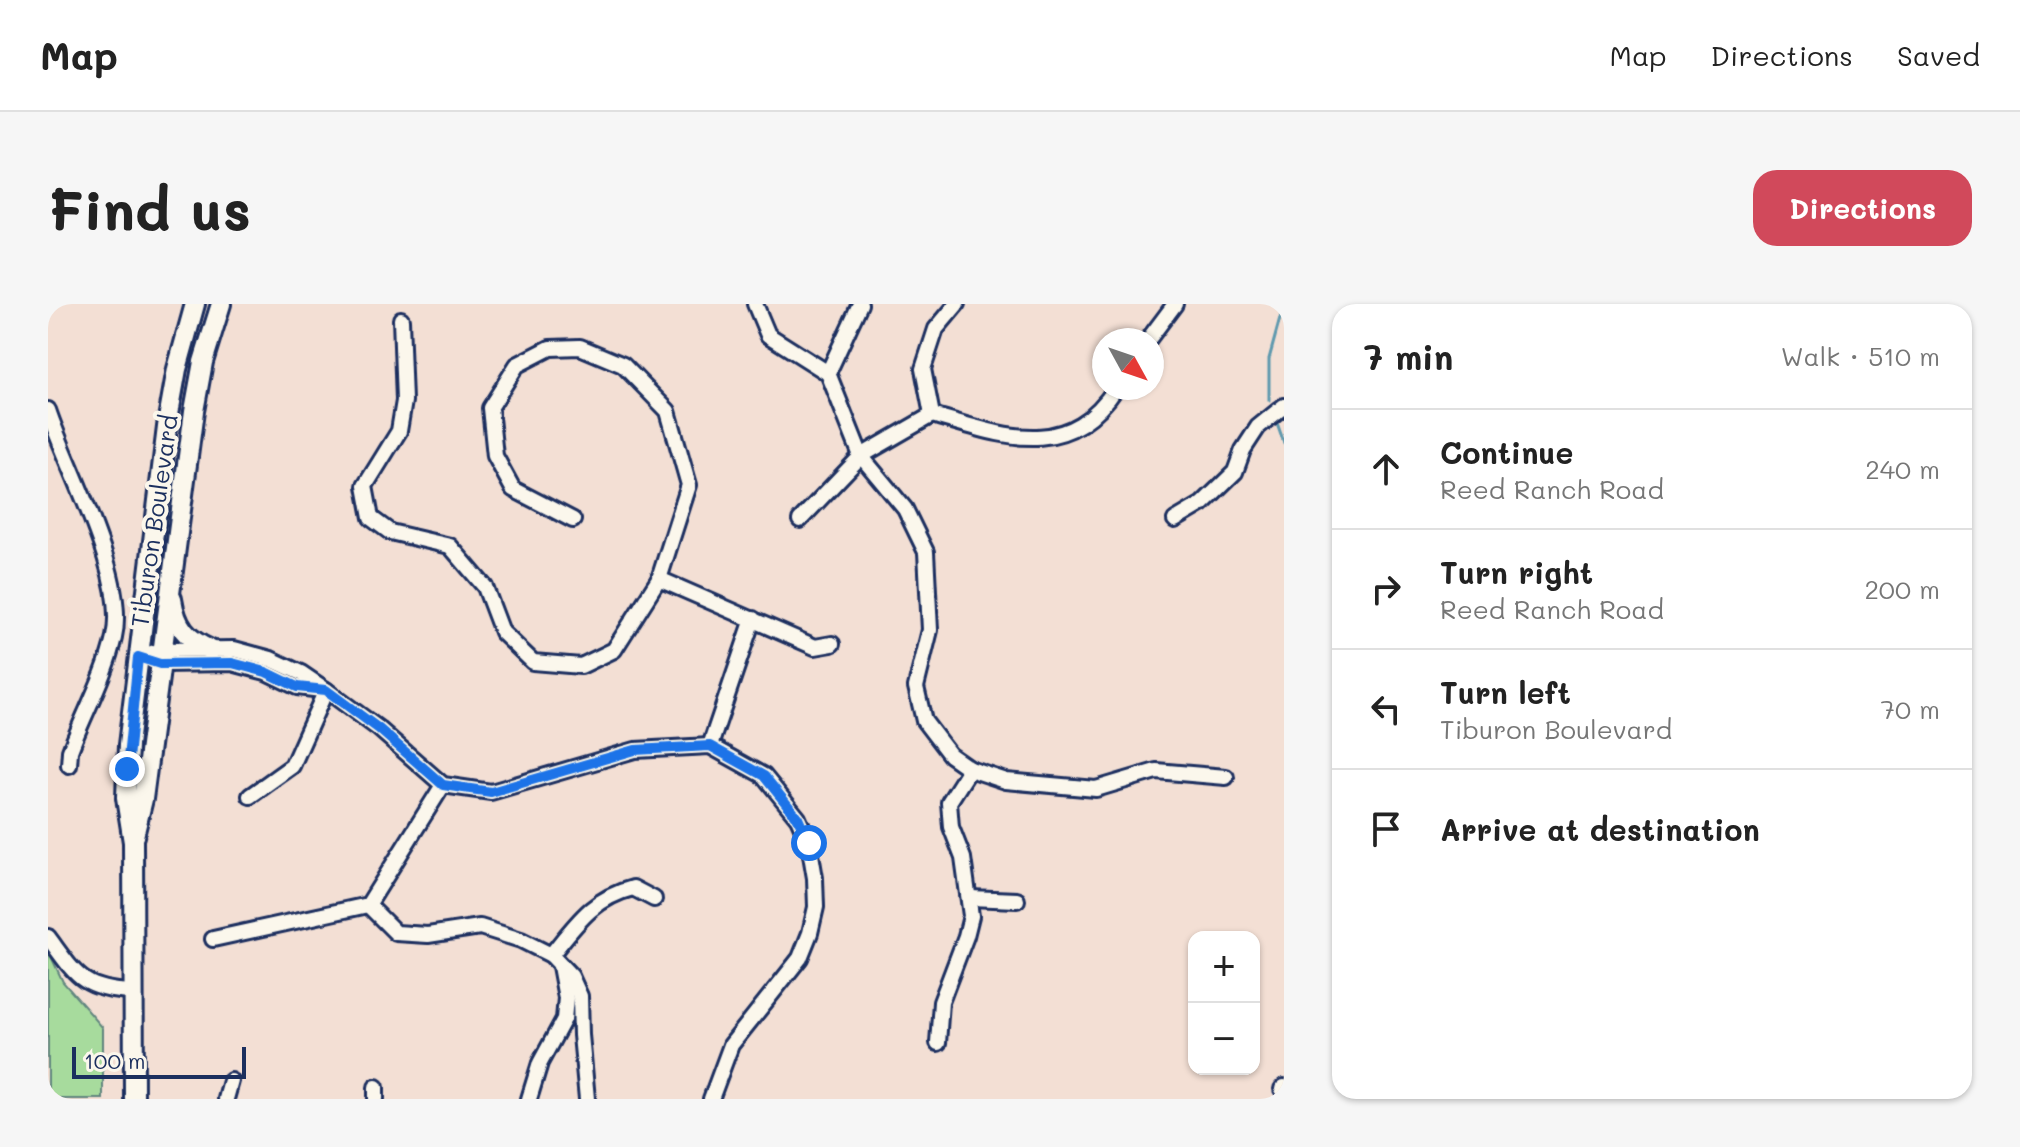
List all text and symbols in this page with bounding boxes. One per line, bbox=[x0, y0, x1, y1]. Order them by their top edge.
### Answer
text: Map bbox=[40, 30, 118, 80]
text: Map bbox=[1610, 37, 1667, 73]
text: Directions bbox=[1711, 37, 1853, 73]
text: Saved bbox=[1897, 37, 1980, 73]
button: Directions bbox=[1753, 170, 1972, 246]
text: Find us bbox=[48, 172, 251, 245]
north arrow bbox=[1092, 328, 1164, 400]
text: 7 min bbox=[1364, 334, 1453, 379]
text: Walk · 510 m bbox=[1781, 339, 1940, 373]
street label: Tiburon Boulevard bbox=[123, 412, 184, 629]
text: Continue bbox=[1440, 432, 1573, 472]
icon: ahead bbox=[1364, 447, 1408, 491]
text: 240 m bbox=[1865, 452, 1940, 486]
text: Reed Ranch Road bbox=[1440, 472, 1664, 506]
text: Turn right bbox=[1440, 552, 1593, 592]
icon: right bbox=[1364, 567, 1408, 611]
text: 200 m bbox=[1864, 572, 1940, 606]
text: Reed Ranch Road bbox=[1440, 592, 1664, 626]
text: Turn left bbox=[1440, 672, 1571, 712]
icon: left bbox=[1364, 687, 1408, 731]
text: 70 m bbox=[1880, 692, 1940, 726]
text: Tiburon Boulevard bbox=[1440, 712, 1672, 746]
route end bbox=[109, 751, 145, 787]
icon: arrive bbox=[1364, 807, 1408, 851]
text: Arrive at destination bbox=[1440, 809, 1760, 849]
route start bbox=[791, 825, 827, 861]
map controls bbox=[1188, 931, 1260, 1075]
button: + bbox=[1188, 931, 1260, 1003]
button: − bbox=[1188, 1003, 1260, 1075]
scale bar bbox=[72, 1043, 246, 1079]
text: 100 m bbox=[84, 1046, 146, 1075]

